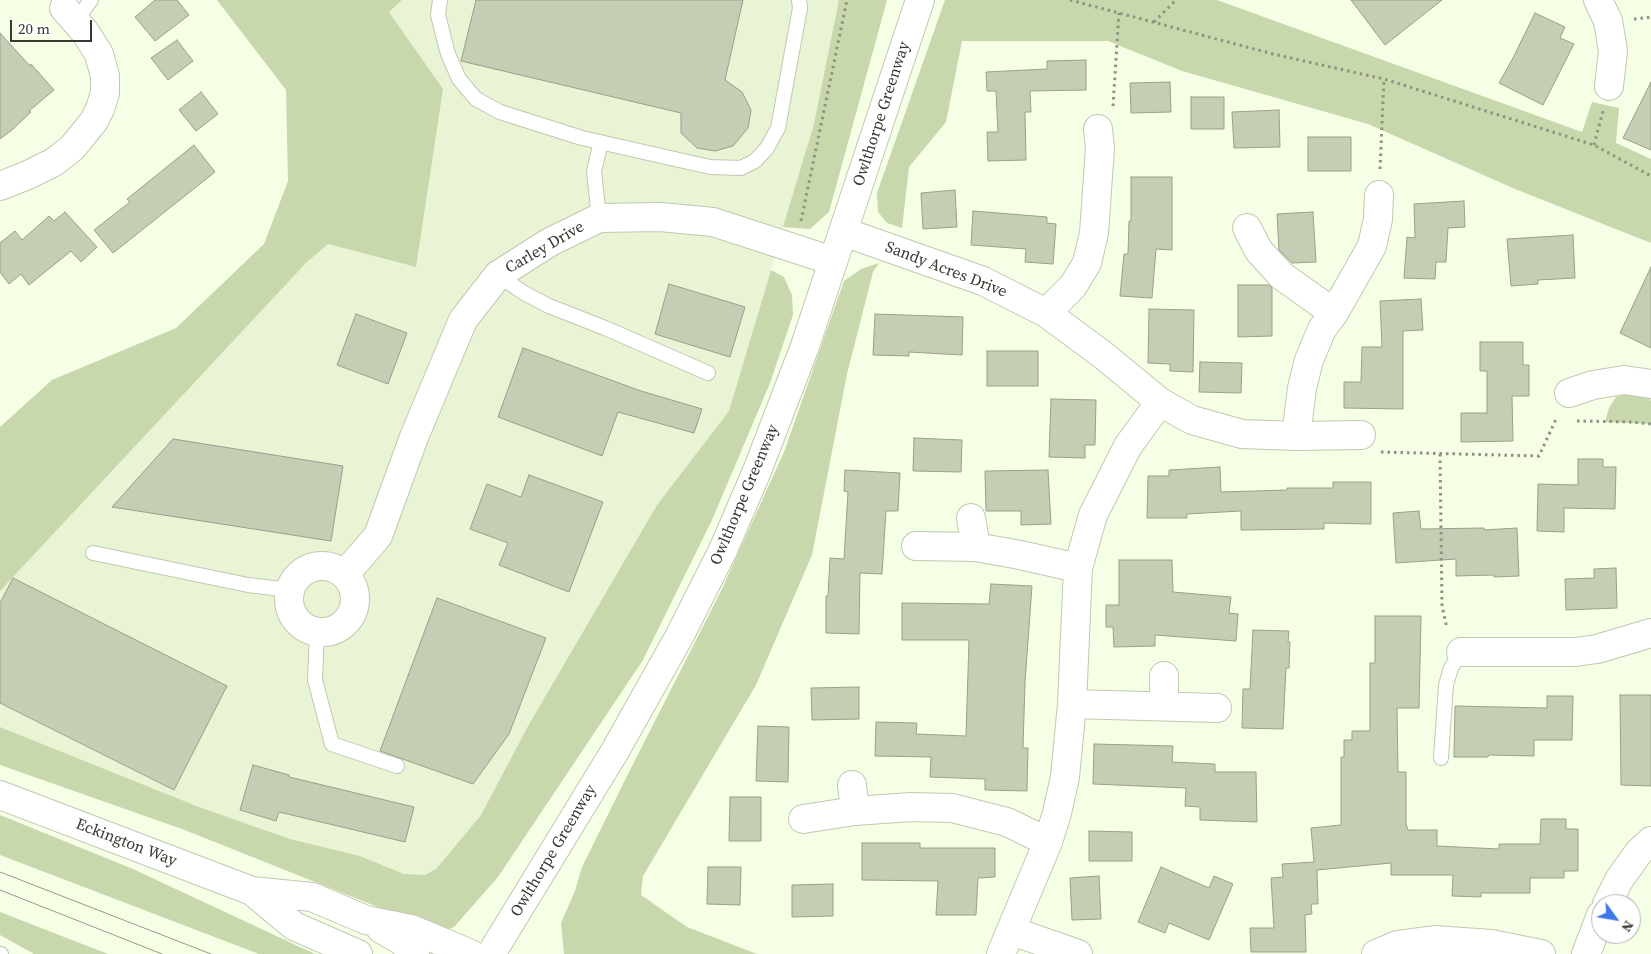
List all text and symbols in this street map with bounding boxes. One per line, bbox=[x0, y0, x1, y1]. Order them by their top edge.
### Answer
scale bar bbox=[12, 10, 95, 42]
text: 20 m bbox=[18, 18, 50, 39]
street label: Owlthorpe Greenway bbox=[850, 39, 914, 189]
street label: Carley Drive bbox=[502, 218, 588, 278]
street label: Sandy Acres Drive bbox=[882, 238, 1010, 302]
street label: Owlthorpe Greenway bbox=[707, 422, 783, 568]
street label: Owlthorpe Greenway bbox=[507, 781, 601, 921]
street label: Eckington Way bbox=[73, 815, 179, 871]
north arrow bbox=[1591, 894, 1641, 944]
text: N bbox=[1617, 917, 1639, 936]

